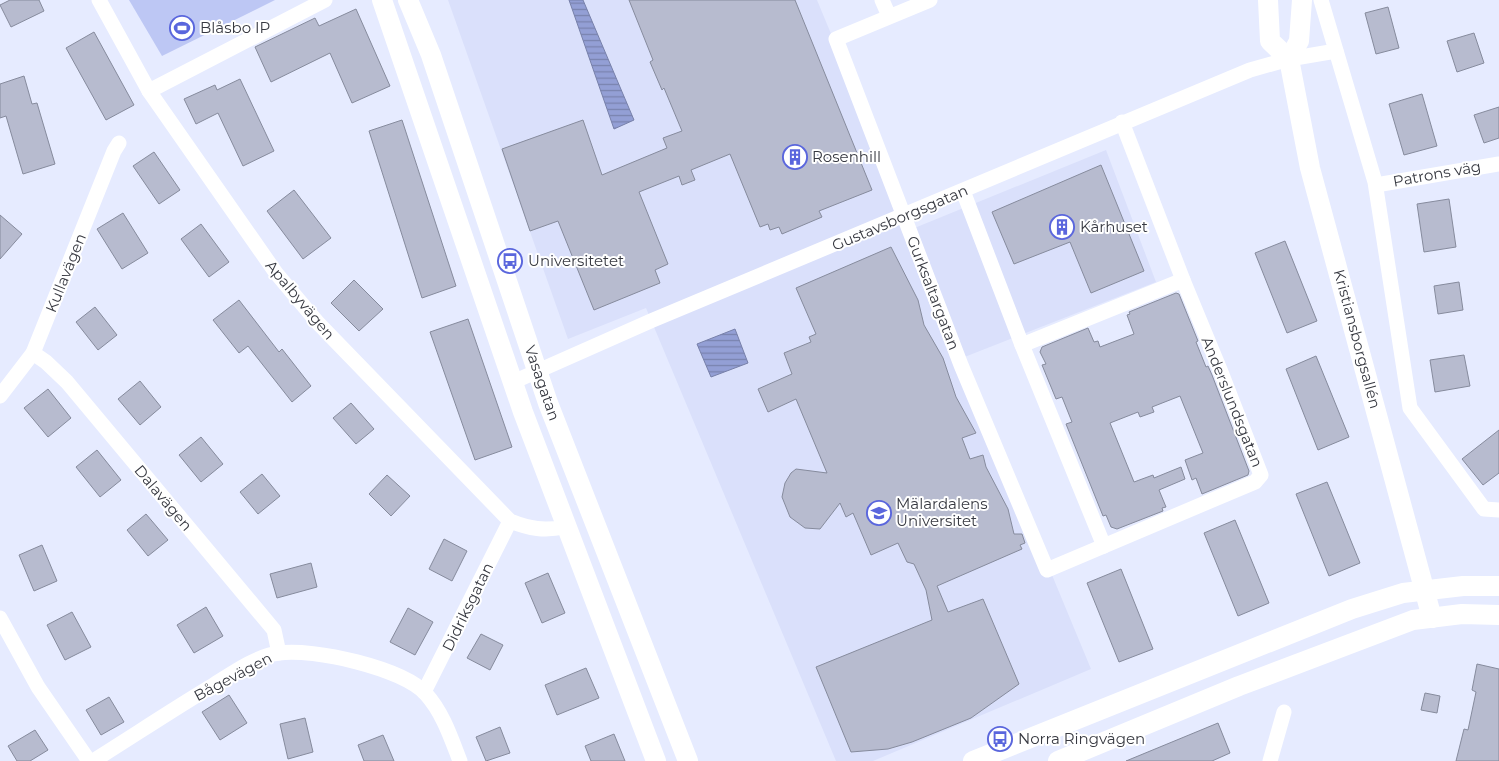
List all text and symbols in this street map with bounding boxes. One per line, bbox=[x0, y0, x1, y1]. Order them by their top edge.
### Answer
sports icon: Blåsbo IP bbox=[169, 15, 195, 41]
place label: Blåsbo IP bbox=[200, 18, 270, 37]
building icon: Rosenhill bbox=[782, 144, 808, 170]
place label: Rosenhill bbox=[812, 147, 881, 166]
street label: Patrons väg bbox=[1391, 156, 1482, 191]
street label: Gustavsborgsgatan bbox=[829, 180, 971, 255]
building icon: Kårhuset bbox=[1049, 214, 1075, 240]
place label: Kårhuset bbox=[1080, 217, 1148, 236]
street label: Kullavägen bbox=[41, 231, 90, 315]
street label: Gurksaltargatan bbox=[903, 233, 964, 353]
bus stop icon: Universitetet bbox=[497, 248, 523, 274]
place label: Universitetet bbox=[528, 251, 624, 270]
street label: Apalbyvägen bbox=[262, 256, 339, 343]
street label: Kristiansborgsallén bbox=[1330, 267, 1385, 411]
street label: Anderslundsgatan bbox=[1198, 334, 1267, 470]
street label: Vasagatan bbox=[521, 343, 564, 423]
street label: Dalavägen bbox=[130, 461, 196, 534]
place label: Mälardalens Universitet bbox=[896, 494, 987, 530]
school or university icon: Mälardalens Universitet bbox=[866, 500, 892, 526]
street label: Didriksgatan bbox=[438, 559, 497, 654]
street label: Bågevägen bbox=[191, 648, 275, 705]
bus stop icon: Norra Ringvägen bbox=[987, 726, 1013, 752]
place label: Norra Ringvägen bbox=[1018, 729, 1145, 748]

